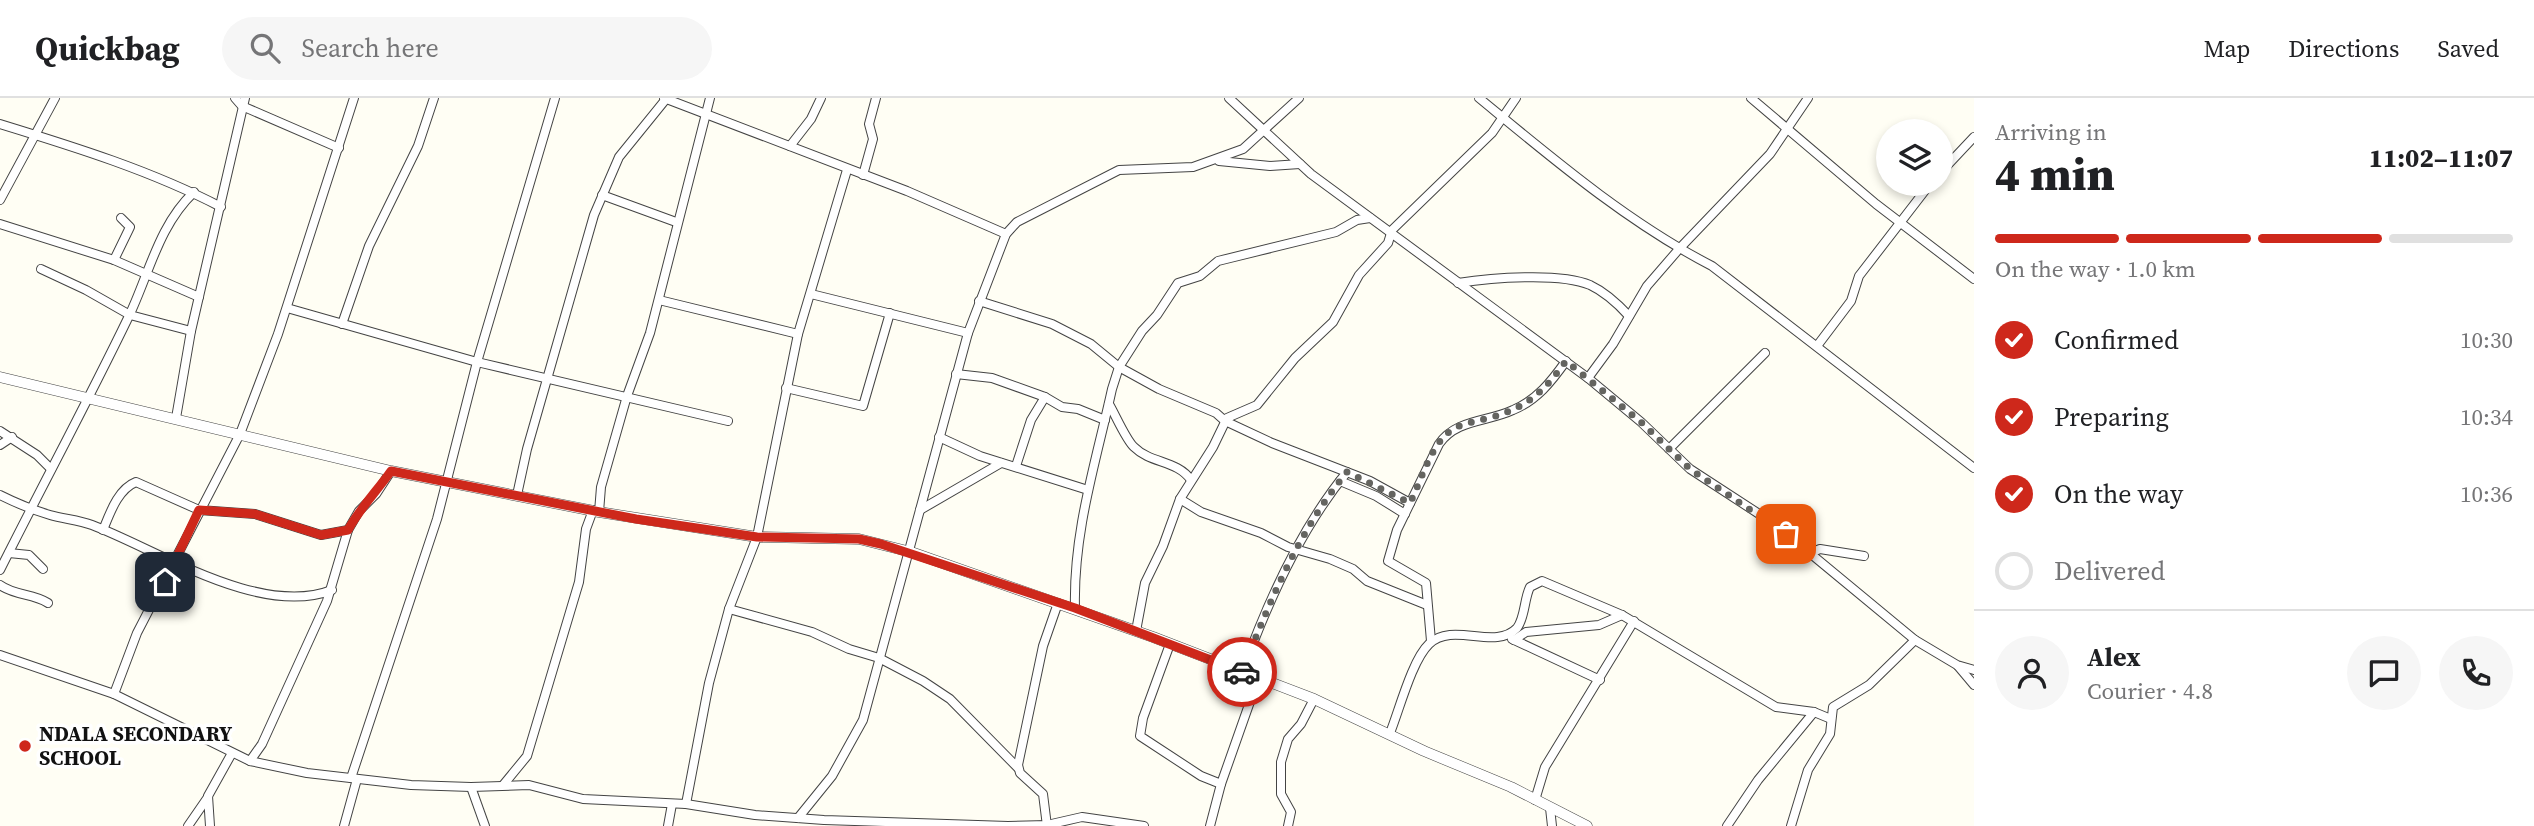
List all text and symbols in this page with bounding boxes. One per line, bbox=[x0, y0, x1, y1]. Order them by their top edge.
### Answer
search box bbox=[222, 17, 712, 80]
text: Quickbag bbox=[35, 26, 180, 71]
icon: search bbox=[246, 29, 284, 67]
text: Search here bbox=[302, 30, 439, 66]
text: Map bbox=[2203, 32, 2250, 65]
text: Directions bbox=[2288, 32, 2399, 65]
text: Saved bbox=[2437, 32, 2499, 65]
text: Arriving in bbox=[1995, 116, 2107, 148]
map controls bbox=[1876, 119, 1953, 196]
button: layers bbox=[1876, 119, 1953, 196]
text: 11:02–11:07 bbox=[2369, 140, 2513, 176]
text: 4 min bbox=[1995, 142, 2115, 205]
text: On the way · 1.0 km bbox=[1995, 253, 2196, 285]
icon: check bbox=[1995, 321, 2033, 359]
text: Confirmed bbox=[2054, 322, 2179, 358]
text: 10:30 bbox=[2460, 324, 2513, 356]
icon: check bbox=[1995, 398, 2033, 436]
text: Preparing bbox=[2054, 399, 2169, 435]
text: 10:34 bbox=[2460, 401, 2513, 433]
icon: check bbox=[1995, 475, 2033, 513]
text: On the way bbox=[2054, 476, 2183, 512]
text: 10:36 bbox=[2460, 478, 2513, 510]
pin bbox=[1756, 504, 1816, 564]
icon: bag bbox=[1767, 515, 1805, 553]
pin bbox=[135, 552, 195, 612]
text: Delivered bbox=[2054, 553, 2165, 589]
icon: home bbox=[146, 563, 184, 601]
button: person bbox=[1995, 636, 2069, 710]
button: chat bbox=[2347, 636, 2421, 710]
button: phone bbox=[2439, 636, 2513, 710]
courier bbox=[1207, 637, 1277, 707]
text: Alex bbox=[2087, 639, 2141, 675]
icon: car bbox=[1223, 653, 1261, 691]
text: Courier · 4.8 bbox=[2087, 675, 2213, 707]
place label: NDALA SECONDARY SCHOOL bbox=[39, 719, 233, 772]
marker: NDALA SECONDARY SCHOOL bbox=[17, 738, 33, 754]

